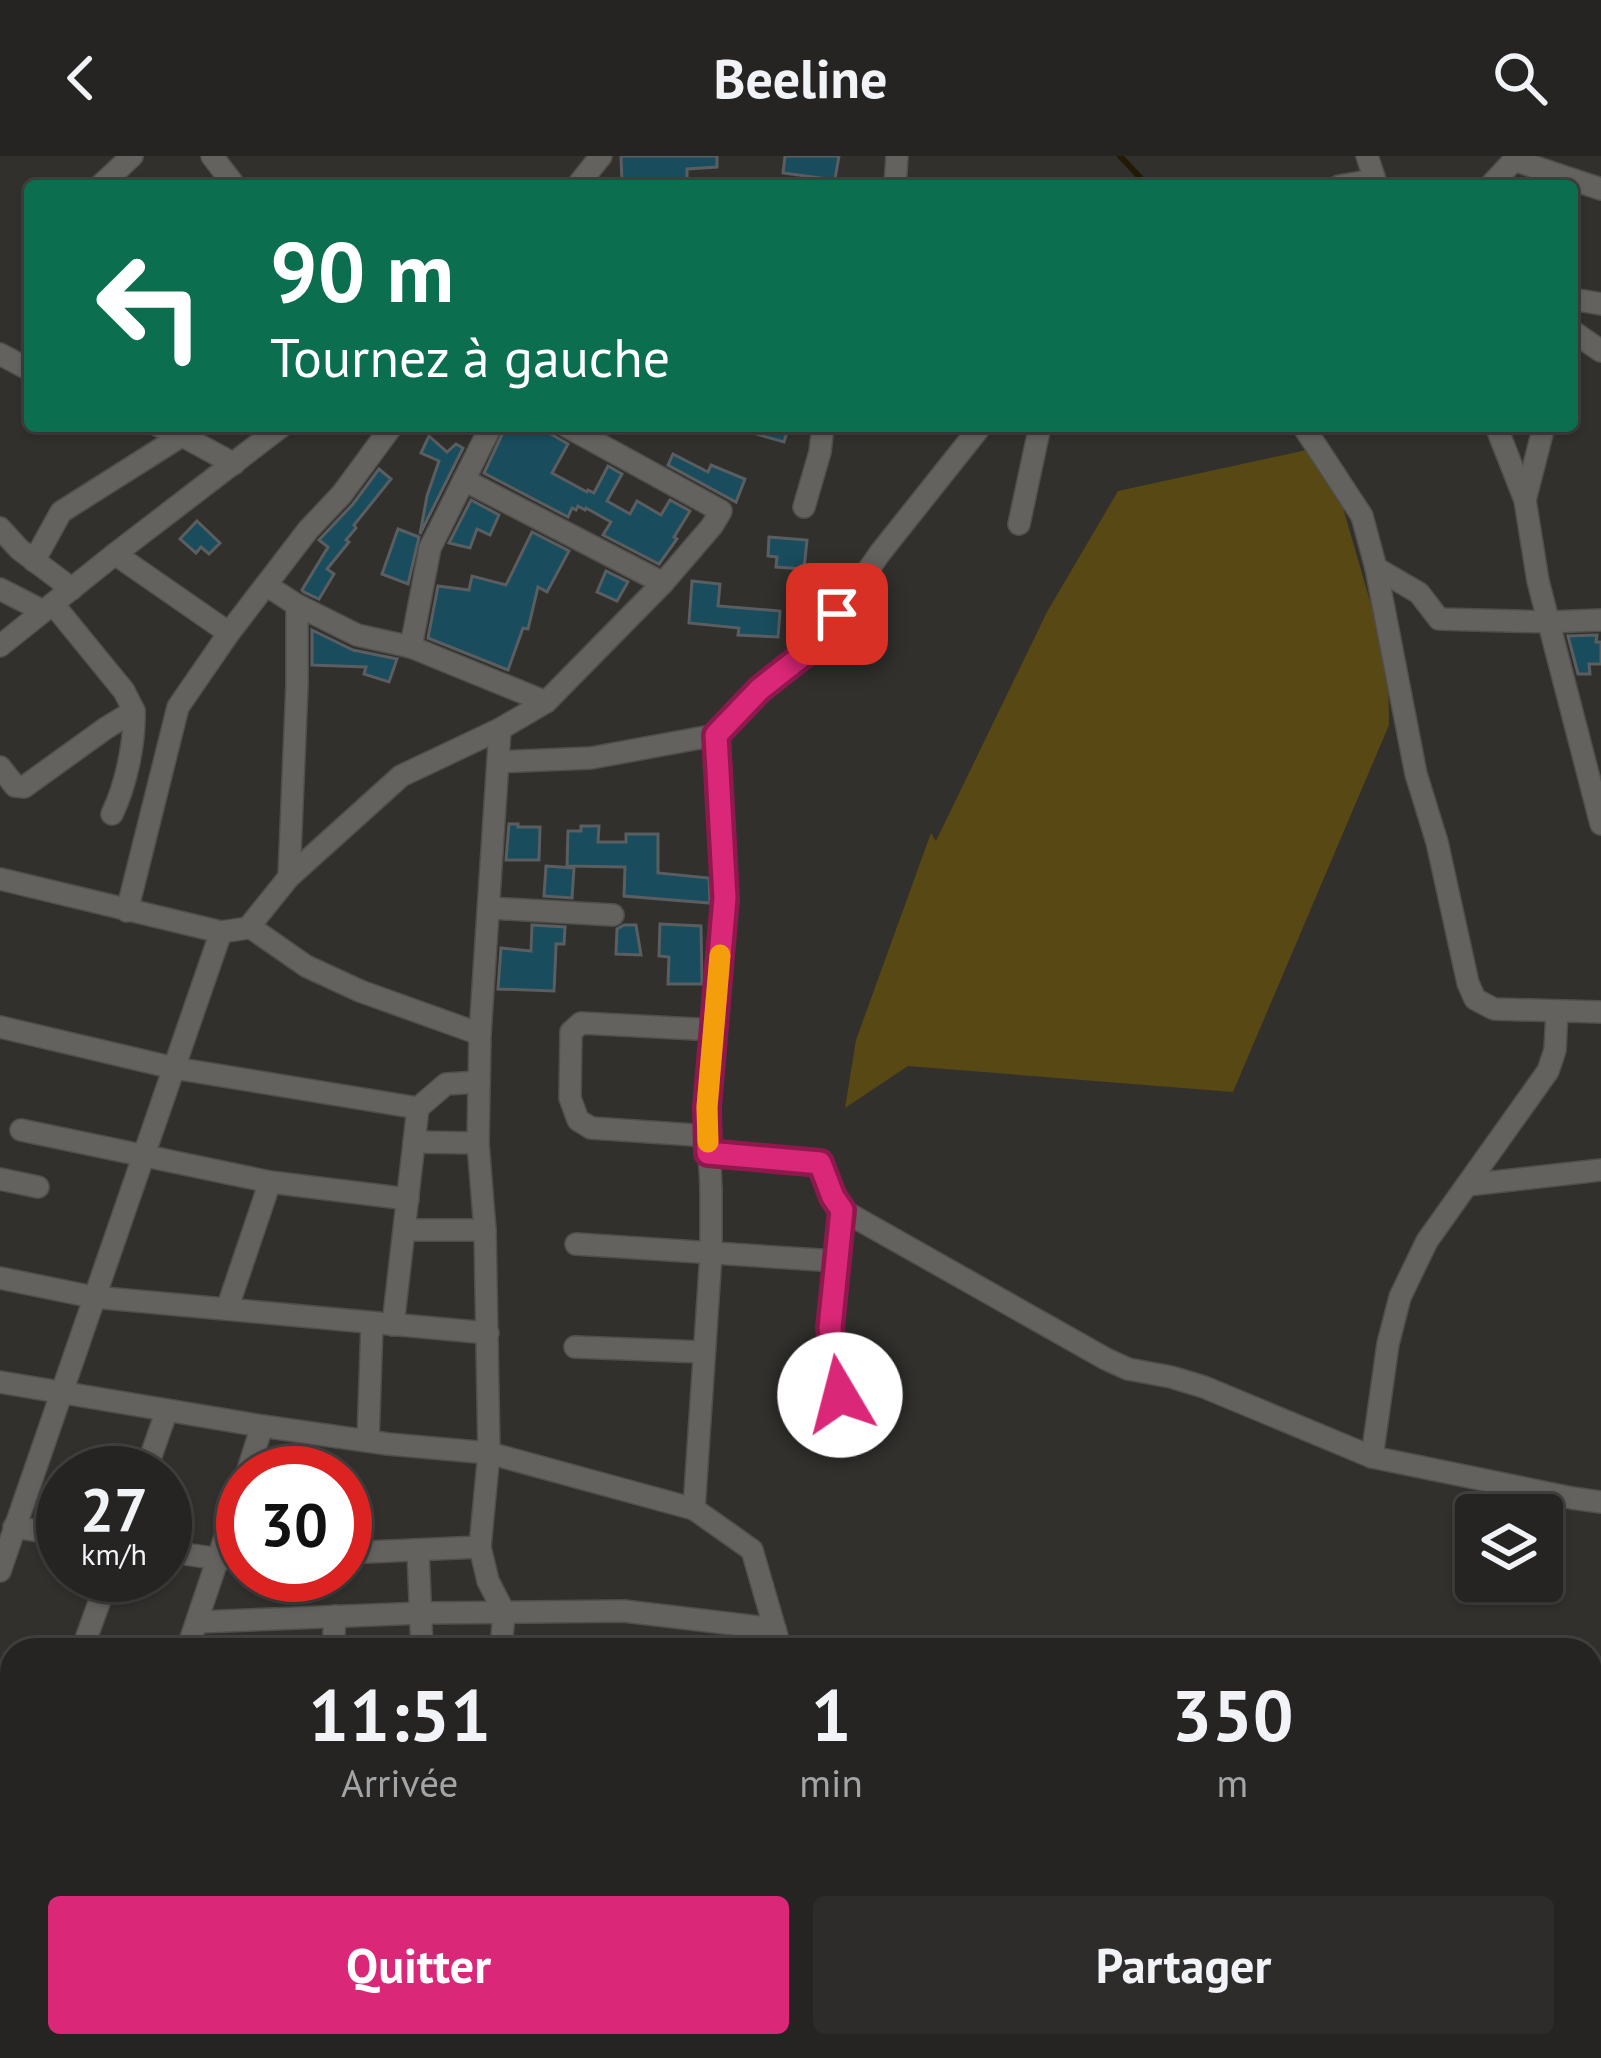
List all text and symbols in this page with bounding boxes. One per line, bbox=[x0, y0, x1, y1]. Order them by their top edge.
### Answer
text: Beeline bbox=[714, 43, 887, 113]
icon: back bbox=[48, 45, 114, 111]
icon: search bbox=[1487, 45, 1553, 111]
text: 90 m bbox=[270, 216, 454, 325]
icon: left bbox=[72, 228, 228, 384]
text: Tournez à gauche bbox=[270, 322, 670, 392]
pin bbox=[786, 563, 888, 665]
icon: arrive bbox=[804, 581, 870, 647]
position arrow bbox=[777, 1332, 903, 1458]
speed limit sign: 30 bbox=[216, 1446, 372, 1602]
text: 27 bbox=[80, 1470, 148, 1548]
map controls bbox=[1455, 1494, 1563, 1602]
button: layers bbox=[1455, 1494, 1563, 1602]
text: km/h bbox=[81, 1534, 147, 1573]
text: 11:51 bbox=[308, 1668, 491, 1761]
text: 1 bbox=[811, 1668, 852, 1761]
text: 350 bbox=[1171, 1668, 1294, 1761]
text: Arrivée bbox=[341, 1757, 458, 1808]
text: min bbox=[799, 1757, 863, 1808]
text: m bbox=[1217, 1757, 1248, 1808]
button: Quitter bbox=[48, 1896, 789, 2034]
button: Partager bbox=[813, 1896, 1554, 2034]

